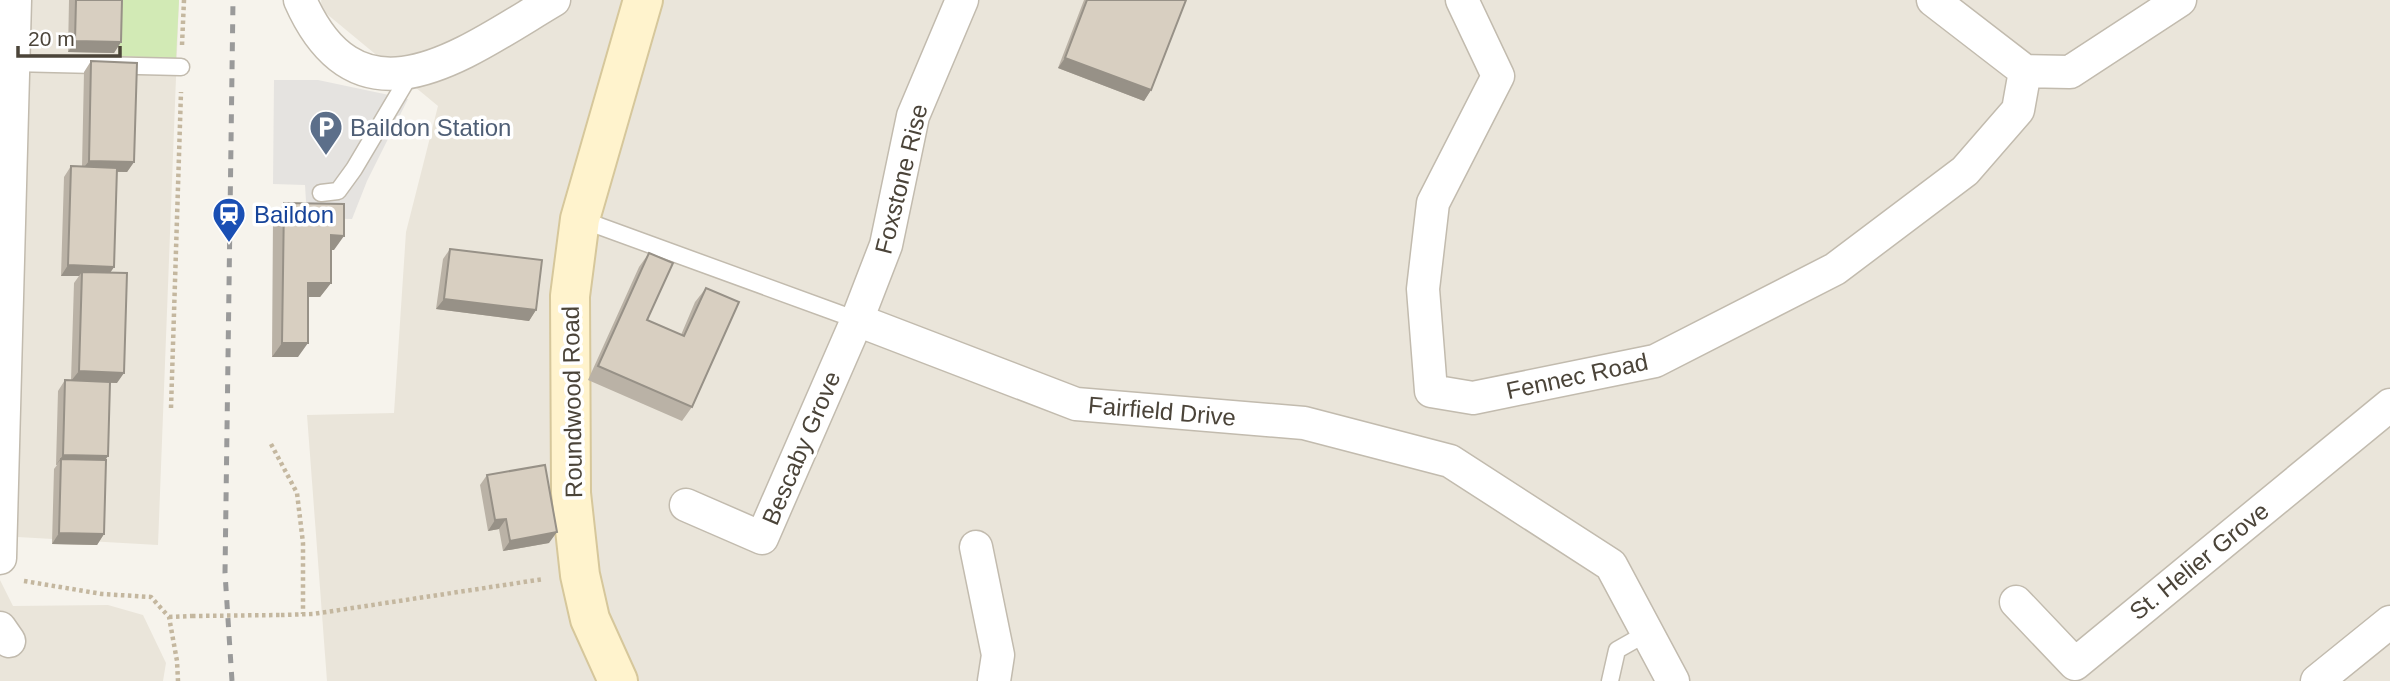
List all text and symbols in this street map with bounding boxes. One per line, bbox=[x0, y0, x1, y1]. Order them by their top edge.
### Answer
scale bar bbox=[18, 14, 119, 58]
text: 20 m bbox=[28, 27, 75, 50]
street label: Foxstone Rise bbox=[869, 101, 933, 257]
parking icon: Baildon Station bbox=[307, 108, 345, 157]
place label: Baildon Station bbox=[350, 114, 511, 141]
station icon: Baildon bbox=[210, 195, 248, 244]
place label: Baildon bbox=[254, 201, 334, 228]
street label: Roundwood Road bbox=[557, 306, 587, 498]
street label: Fennec Road bbox=[1504, 348, 1650, 404]
street label: Bescaby Grove bbox=[757, 367, 845, 529]
street label: Fairfield Drive bbox=[1087, 391, 1237, 431]
street label: St. Helier Grove bbox=[2124, 497, 2274, 625]

